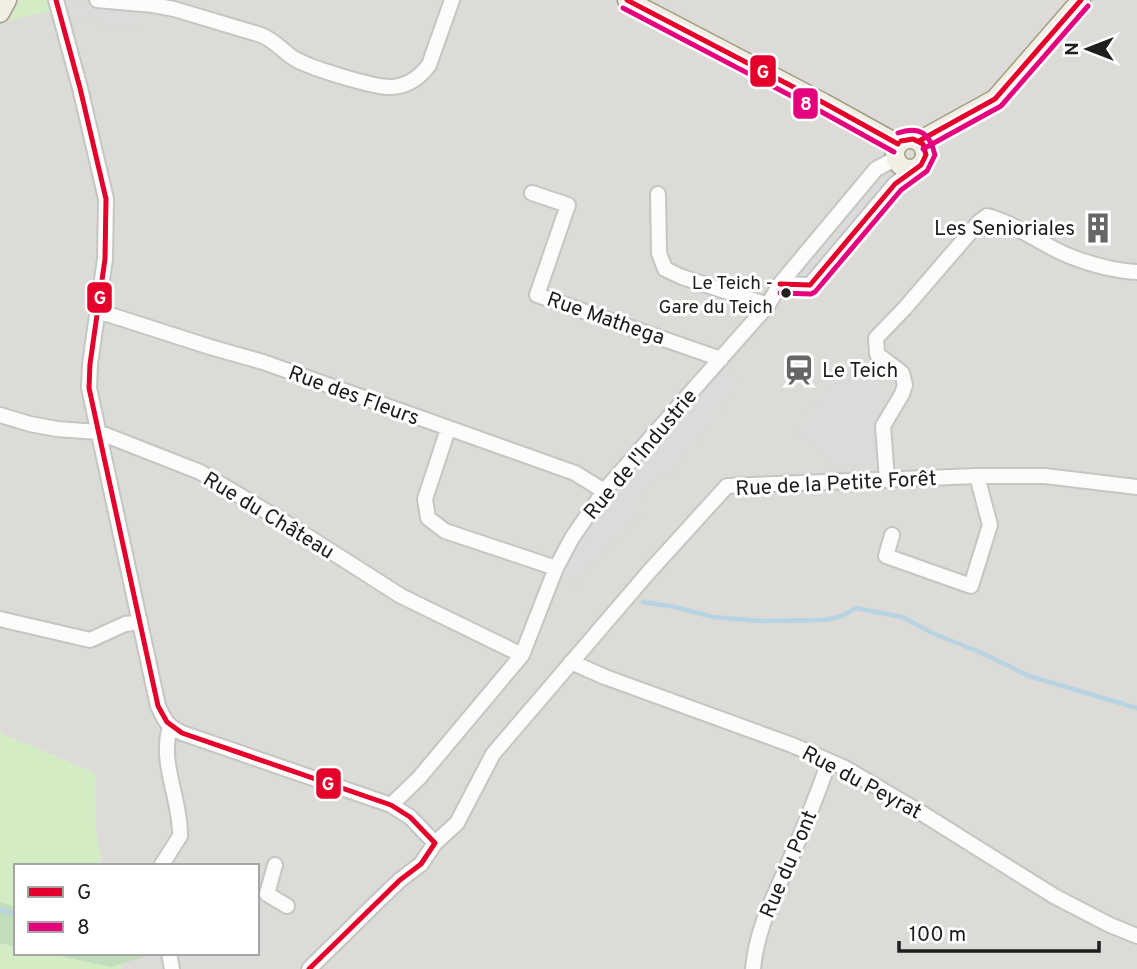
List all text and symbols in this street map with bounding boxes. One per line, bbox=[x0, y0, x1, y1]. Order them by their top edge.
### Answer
north arrow bbox=[1053, 14, 1123, 84]
text: N bbox=[1061, 42, 1085, 56]
line badge: G bbox=[749, 54, 777, 88]
text: G bbox=[757, 61, 769, 85]
line badge: 8 bbox=[792, 87, 819, 120]
text: 8 bbox=[800, 93, 812, 117]
building icon: Les Senioriales bbox=[1081, 211, 1115, 245]
place label: Les Senioriales bbox=[934, 216, 1075, 243]
place label: Le Teich - Gare du Teich bbox=[658, 272, 773, 320]
line badge: G bbox=[86, 281, 113, 314]
marker: Le Teich - Gare du Teich bbox=[779, 286, 793, 300]
text: G bbox=[94, 287, 106, 311]
street label: Rue Mathega bbox=[543, 287, 668, 352]
station icon: Le Teich bbox=[782, 353, 816, 387]
place label: Le Teich bbox=[822, 358, 898, 385]
street label: Rue des Fleurs bbox=[284, 360, 423, 433]
street label: Rue de l'Industrie bbox=[579, 384, 704, 526]
street label: Rue du Château bbox=[198, 466, 339, 566]
street label: Rue de la Petite Forêt bbox=[735, 466, 937, 503]
street label: Rue du Peyrat bbox=[797, 740, 926, 826]
line badge: G bbox=[315, 767, 342, 800]
text: G bbox=[322, 773, 334, 797]
street label: Rue du Pont bbox=[755, 807, 824, 923]
legend bbox=[14, 864, 259, 955]
text: G bbox=[77, 880, 91, 907]
scale bar bbox=[899, 909, 1098, 953]
text: 8 bbox=[77, 915, 90, 942]
text: 100 m bbox=[909, 922, 966, 949]

